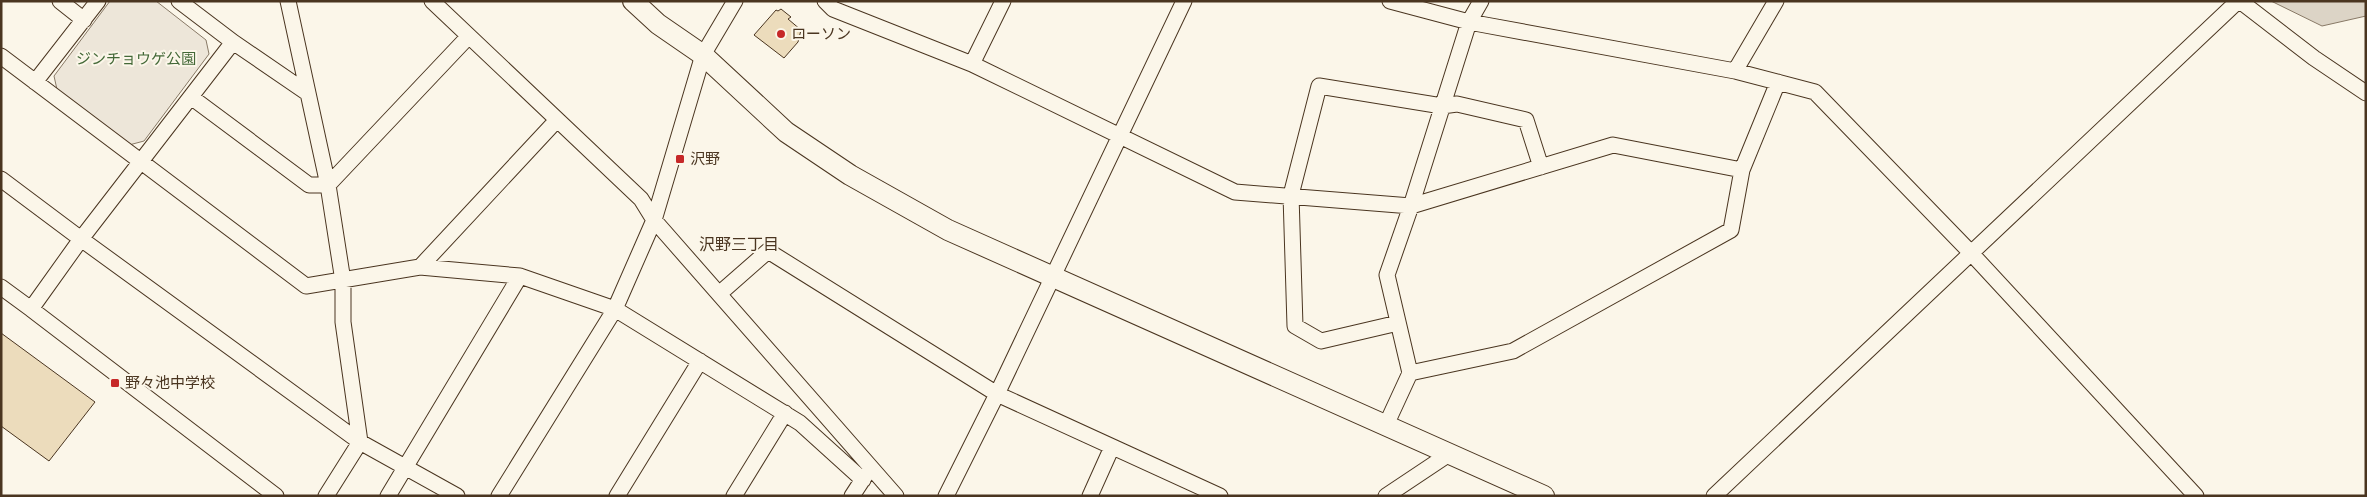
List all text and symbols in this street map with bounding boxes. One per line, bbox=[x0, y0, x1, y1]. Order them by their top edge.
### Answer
place label: ローソン bbox=[791, 25, 851, 43]
marker: ローソン bbox=[775, 28, 787, 40]
park label: ジンチョウゲ公園 bbox=[76, 50, 196, 68]
place label: 沢野 bbox=[690, 150, 720, 168]
marker: 沢野 bbox=[674, 153, 686, 165]
district label: 沢野三丁目 bbox=[699, 235, 779, 254]
place label: 野々池中学校 bbox=[125, 374, 215, 392]
marker: 野々池中学校 bbox=[109, 377, 121, 389]

